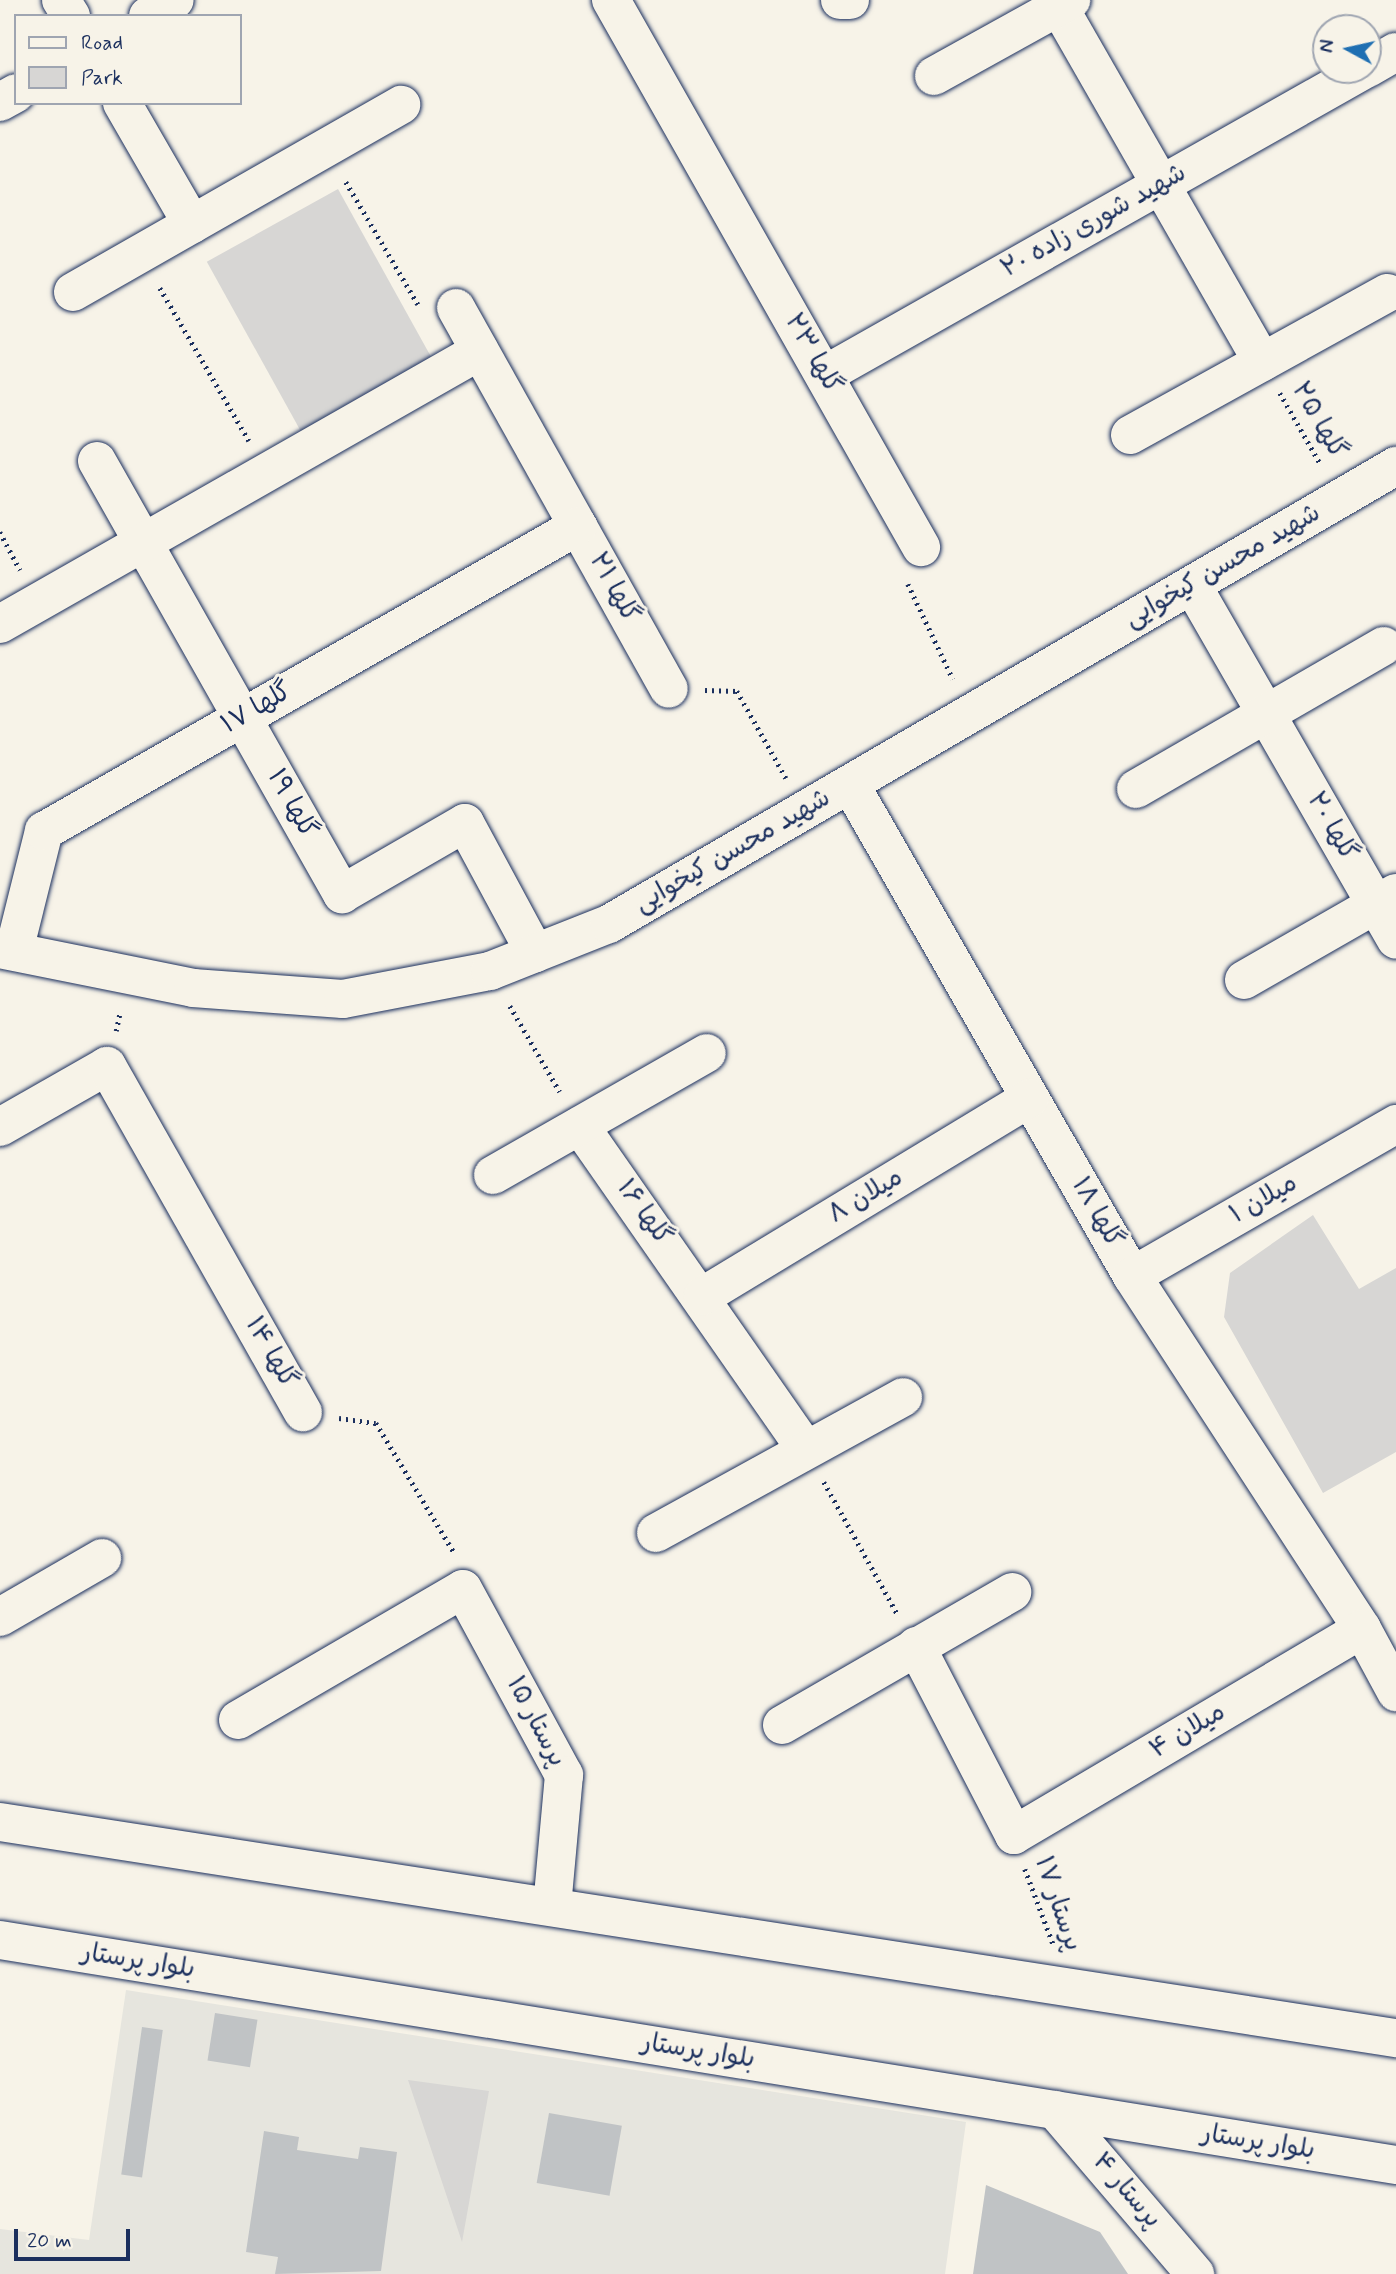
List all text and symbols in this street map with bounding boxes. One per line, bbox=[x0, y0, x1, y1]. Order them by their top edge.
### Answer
legend bbox=[14, 14, 242, 105]
north arrow bbox=[1312, 14, 1382, 84]
text: Road bbox=[81, 29, 123, 57]
text: N bbox=[1314, 38, 1341, 54]
text: Park bbox=[81, 64, 123, 92]
street label: شهید شوری زاده ۲۰ bbox=[996, 158, 1192, 286]
street label: گلها ۲۳ bbox=[777, 308, 847, 400]
street label: گلها ۲۵ bbox=[1283, 377, 1353, 465]
street label: شهید محسن کیخوایی bbox=[1120, 498, 1326, 636]
street label: گلها ۲۱ bbox=[581, 547, 645, 629]
street label: گلها ۱۷ bbox=[216, 676, 298, 742]
street label: گلها ۱۹ bbox=[259, 764, 323, 844]
street label: شهید محسن کیخوایی bbox=[630, 783, 836, 921]
street label: گلها ۲۰ bbox=[1299, 787, 1363, 867]
street label: میلان ۸ bbox=[823, 1163, 909, 1231]
street label: میلان ۱ bbox=[1225, 1168, 1303, 1232]
street label: گلها ۱۸ bbox=[1063, 1172, 1129, 1254]
street label: گلها ۱۶ bbox=[609, 1174, 677, 1252]
street label: گلها ۱۴ bbox=[237, 1312, 303, 1394]
street label: پرستار ۱۵ bbox=[498, 1672, 572, 1772]
street label: میلان ۴ bbox=[1145, 1697, 1231, 1767]
street label: پرستار ۱۷ bbox=[1026, 1853, 1088, 1955]
street label: بلوار پرستار bbox=[79, 1938, 197, 1986]
street label: بلوار پرستار bbox=[639, 2028, 757, 2076]
street label: بلوار پرستار bbox=[1199, 2119, 1317, 2167]
street label: پرستار ۴ bbox=[1085, 2147, 1167, 2235]
scale bar bbox=[18, 2214, 133, 2258]
text: 20 m bbox=[27, 2227, 72, 2255]

